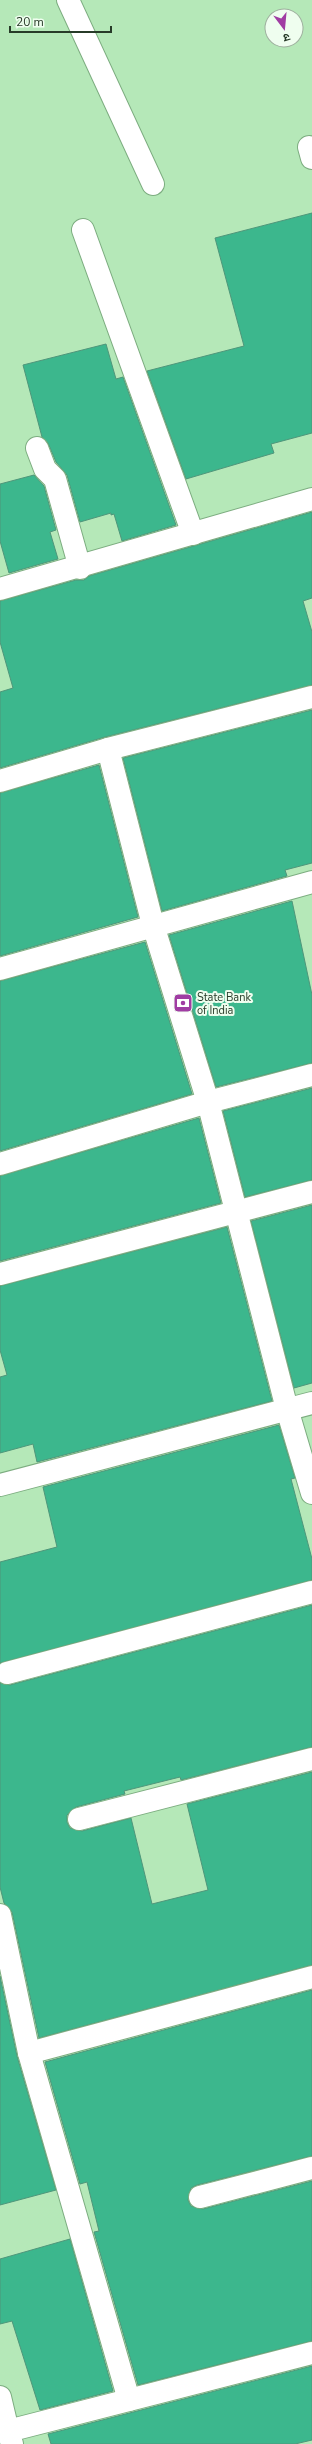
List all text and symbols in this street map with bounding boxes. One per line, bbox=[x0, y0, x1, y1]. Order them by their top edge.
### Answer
scale bar bbox=[10, 8, 111, 34]
north arrow bbox=[264, 8, 304, 48]
text: 20 m bbox=[16, 14, 44, 30]
text: उ bbox=[281, 29, 292, 45]
place label: State Bank of India bbox=[197, 990, 251, 1018]
bank icon: State Bank of India bbox=[172, 992, 194, 1014]

